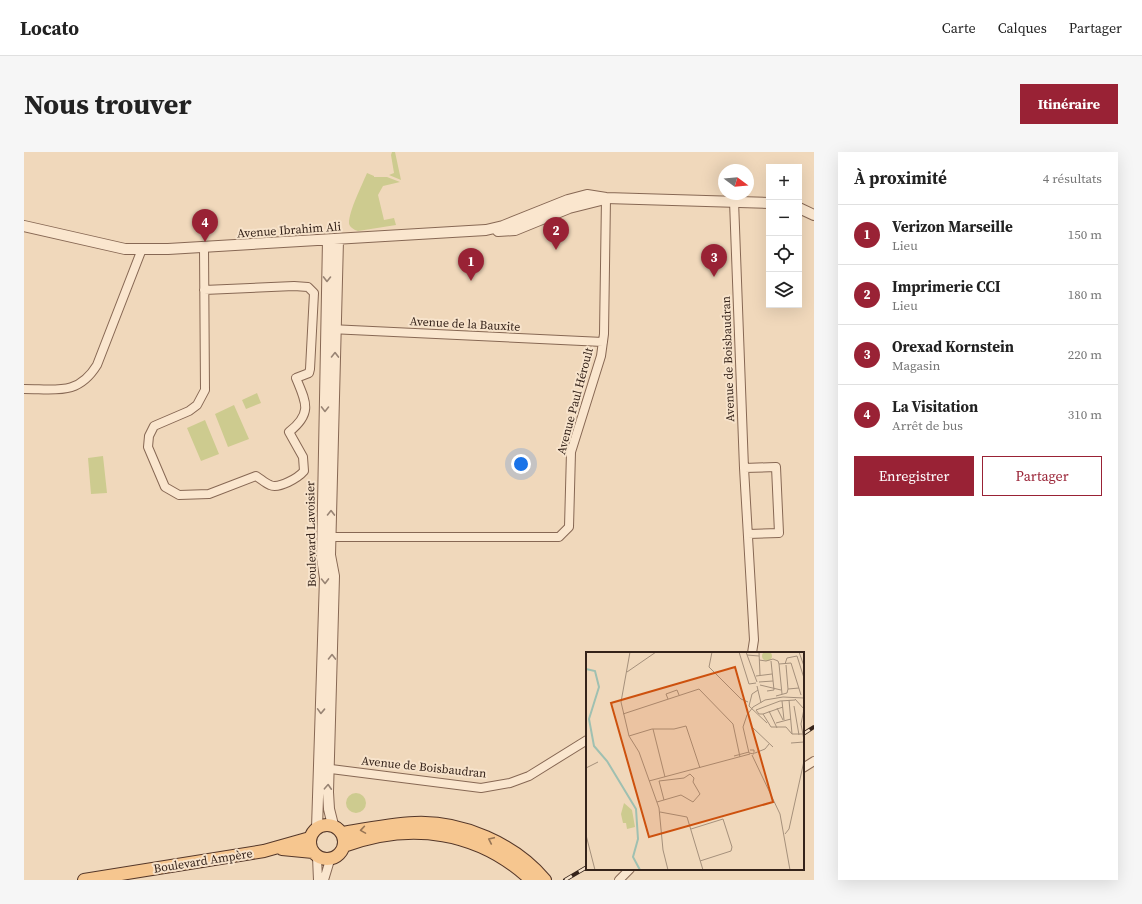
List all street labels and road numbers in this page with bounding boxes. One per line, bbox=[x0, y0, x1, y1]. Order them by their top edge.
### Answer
street label: Avenue Ibrahim Ali bbox=[236, 218, 342, 242]
street label: Avenue de Boisbaudran bbox=[718, 296, 738, 422]
street label: Avenue de la Bauxite bbox=[409, 313, 521, 335]
street label: Avenue Paul Héroult bbox=[553, 346, 597, 456]
street label: Boulevard Lavoisier bbox=[302, 481, 320, 587]
street label: Avenue de Boisbaudran bbox=[361, 752, 487, 782]
street label: Boulevard Ampère bbox=[152, 845, 254, 877]

